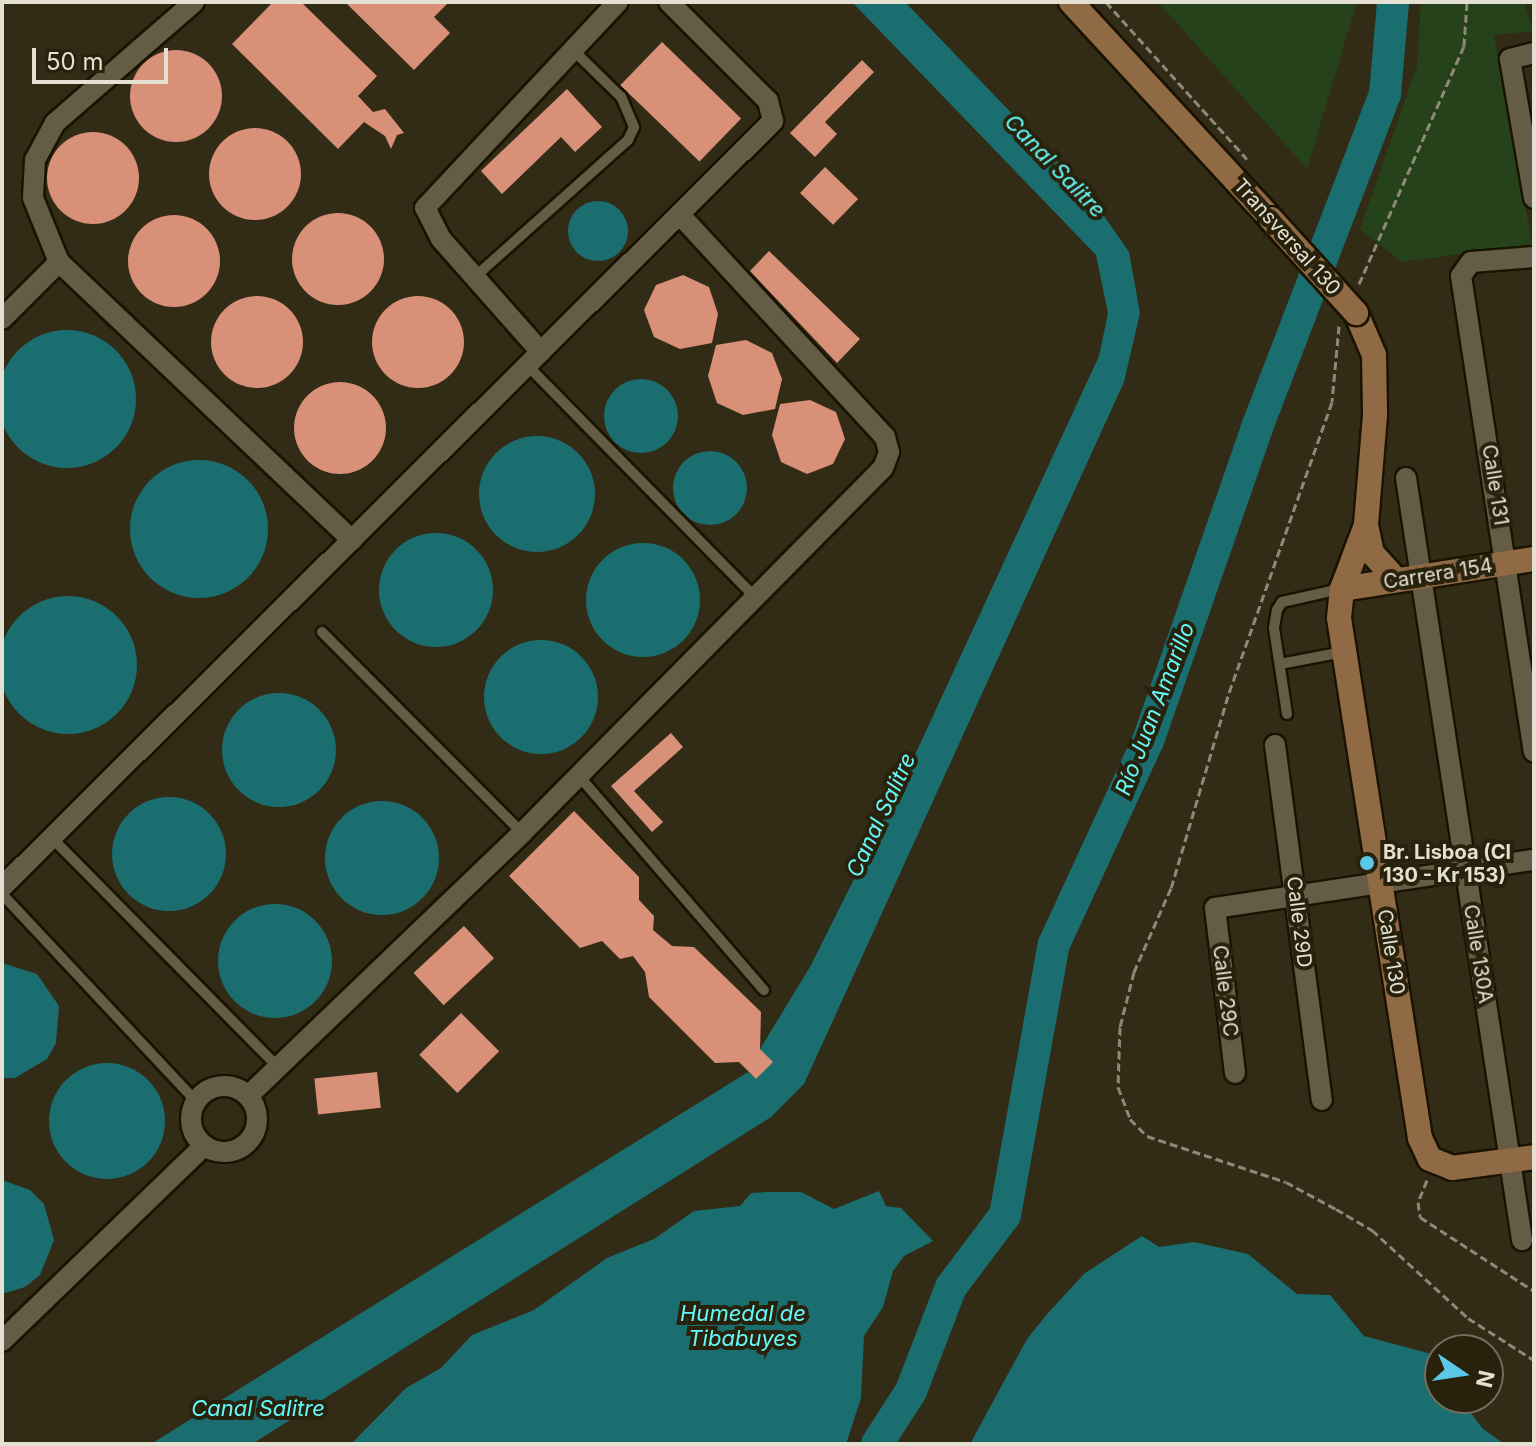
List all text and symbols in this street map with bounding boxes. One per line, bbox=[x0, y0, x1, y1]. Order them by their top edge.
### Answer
scale bar bbox=[36, 32, 172, 82]
text: 50 m bbox=[46, 47, 104, 76]
water label: Canal Salitre bbox=[999, 109, 1111, 223]
street label: Transversal 130 bbox=[1228, 174, 1346, 300]
street label: Calle 131 bbox=[1477, 443, 1513, 527]
street label: Carrera 154 bbox=[1382, 554, 1494, 594]
water label: Río Juan Amarillo bbox=[1110, 619, 1200, 799]
water label: Canal Salitre bbox=[841, 749, 921, 881]
place label: Br. Lisboa (Cl 130 - Kr 153) bbox=[1383, 840, 1512, 887]
marker: Br. Lisboa (Cl 130 - Kr 153) bbox=[1358, 854, 1376, 872]
street label: Calle 29D bbox=[1281, 875, 1317, 969]
street label: Calle 130A bbox=[1458, 903, 1498, 1005]
street label: Calle 130 bbox=[1372, 908, 1410, 996]
street label: Calle 29C bbox=[1207, 944, 1243, 1038]
water label: Humedal de Tibabuyes bbox=[680, 1300, 806, 1352]
north arrow bbox=[1424, 1334, 1504, 1414]
text: N bbox=[1471, 1368, 1500, 1390]
water label: Canal Salitre bbox=[191, 1396, 325, 1422]

